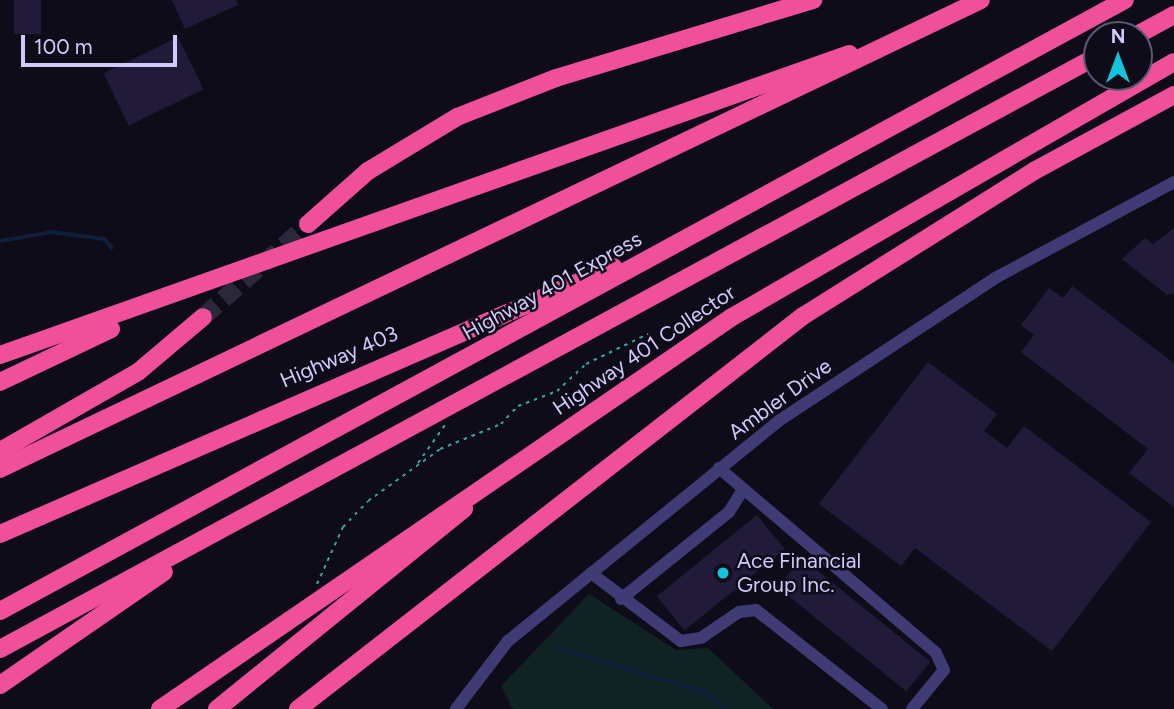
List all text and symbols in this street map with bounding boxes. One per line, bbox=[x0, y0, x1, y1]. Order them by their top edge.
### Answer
scale bar bbox=[24, 21, 180, 65]
north arrow bbox=[1083, 21, 1153, 91]
text: N bbox=[1111, 25, 1125, 48]
text: 100 m bbox=[34, 34, 93, 59]
street label: Highway 401 Express bbox=[458, 226, 646, 346]
street label: Highway 401 Collector bbox=[548, 280, 740, 420]
street label: Highway 403 bbox=[276, 321, 402, 393]
street label: Ambler Drive bbox=[724, 353, 836, 445]
place label: Ace Financial Group Inc. bbox=[737, 548, 861, 598]
marker: Ace Financial Group Inc. bbox=[715, 565, 731, 581]

